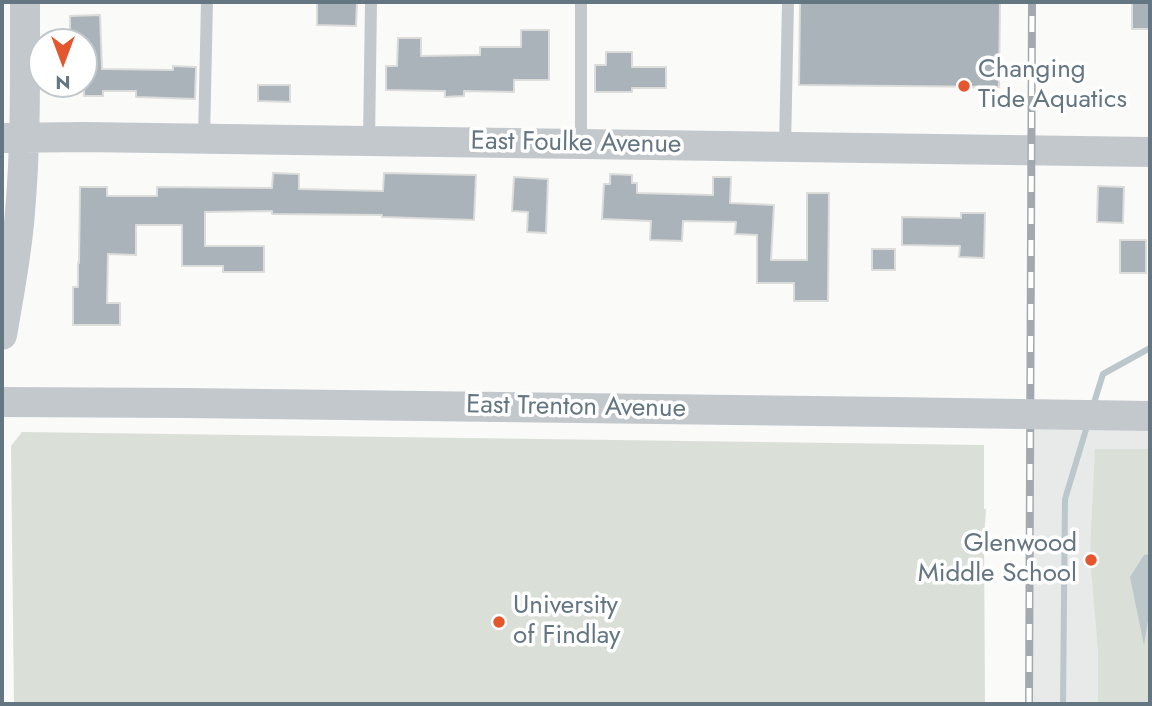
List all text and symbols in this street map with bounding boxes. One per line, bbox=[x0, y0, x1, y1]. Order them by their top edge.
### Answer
north arrow bbox=[28, 28, 98, 98]
place label: Changing Tide Aquatics bbox=[978, 55, 1127, 116]
text: N bbox=[55, 69, 71, 96]
marker: Changing Tide Aquatics bbox=[956, 78, 972, 94]
street label: East Foulke Avenue bbox=[470, 127, 682, 161]
street label: East Trenton Avenue bbox=[466, 390, 686, 426]
place label: Glenwood Middle School bbox=[918, 529, 1077, 590]
marker: Glenwood Middle School bbox=[1083, 552, 1099, 568]
place label: University of Findlay bbox=[513, 591, 620, 652]
marker: University of Findlay bbox=[491, 614, 507, 630]

